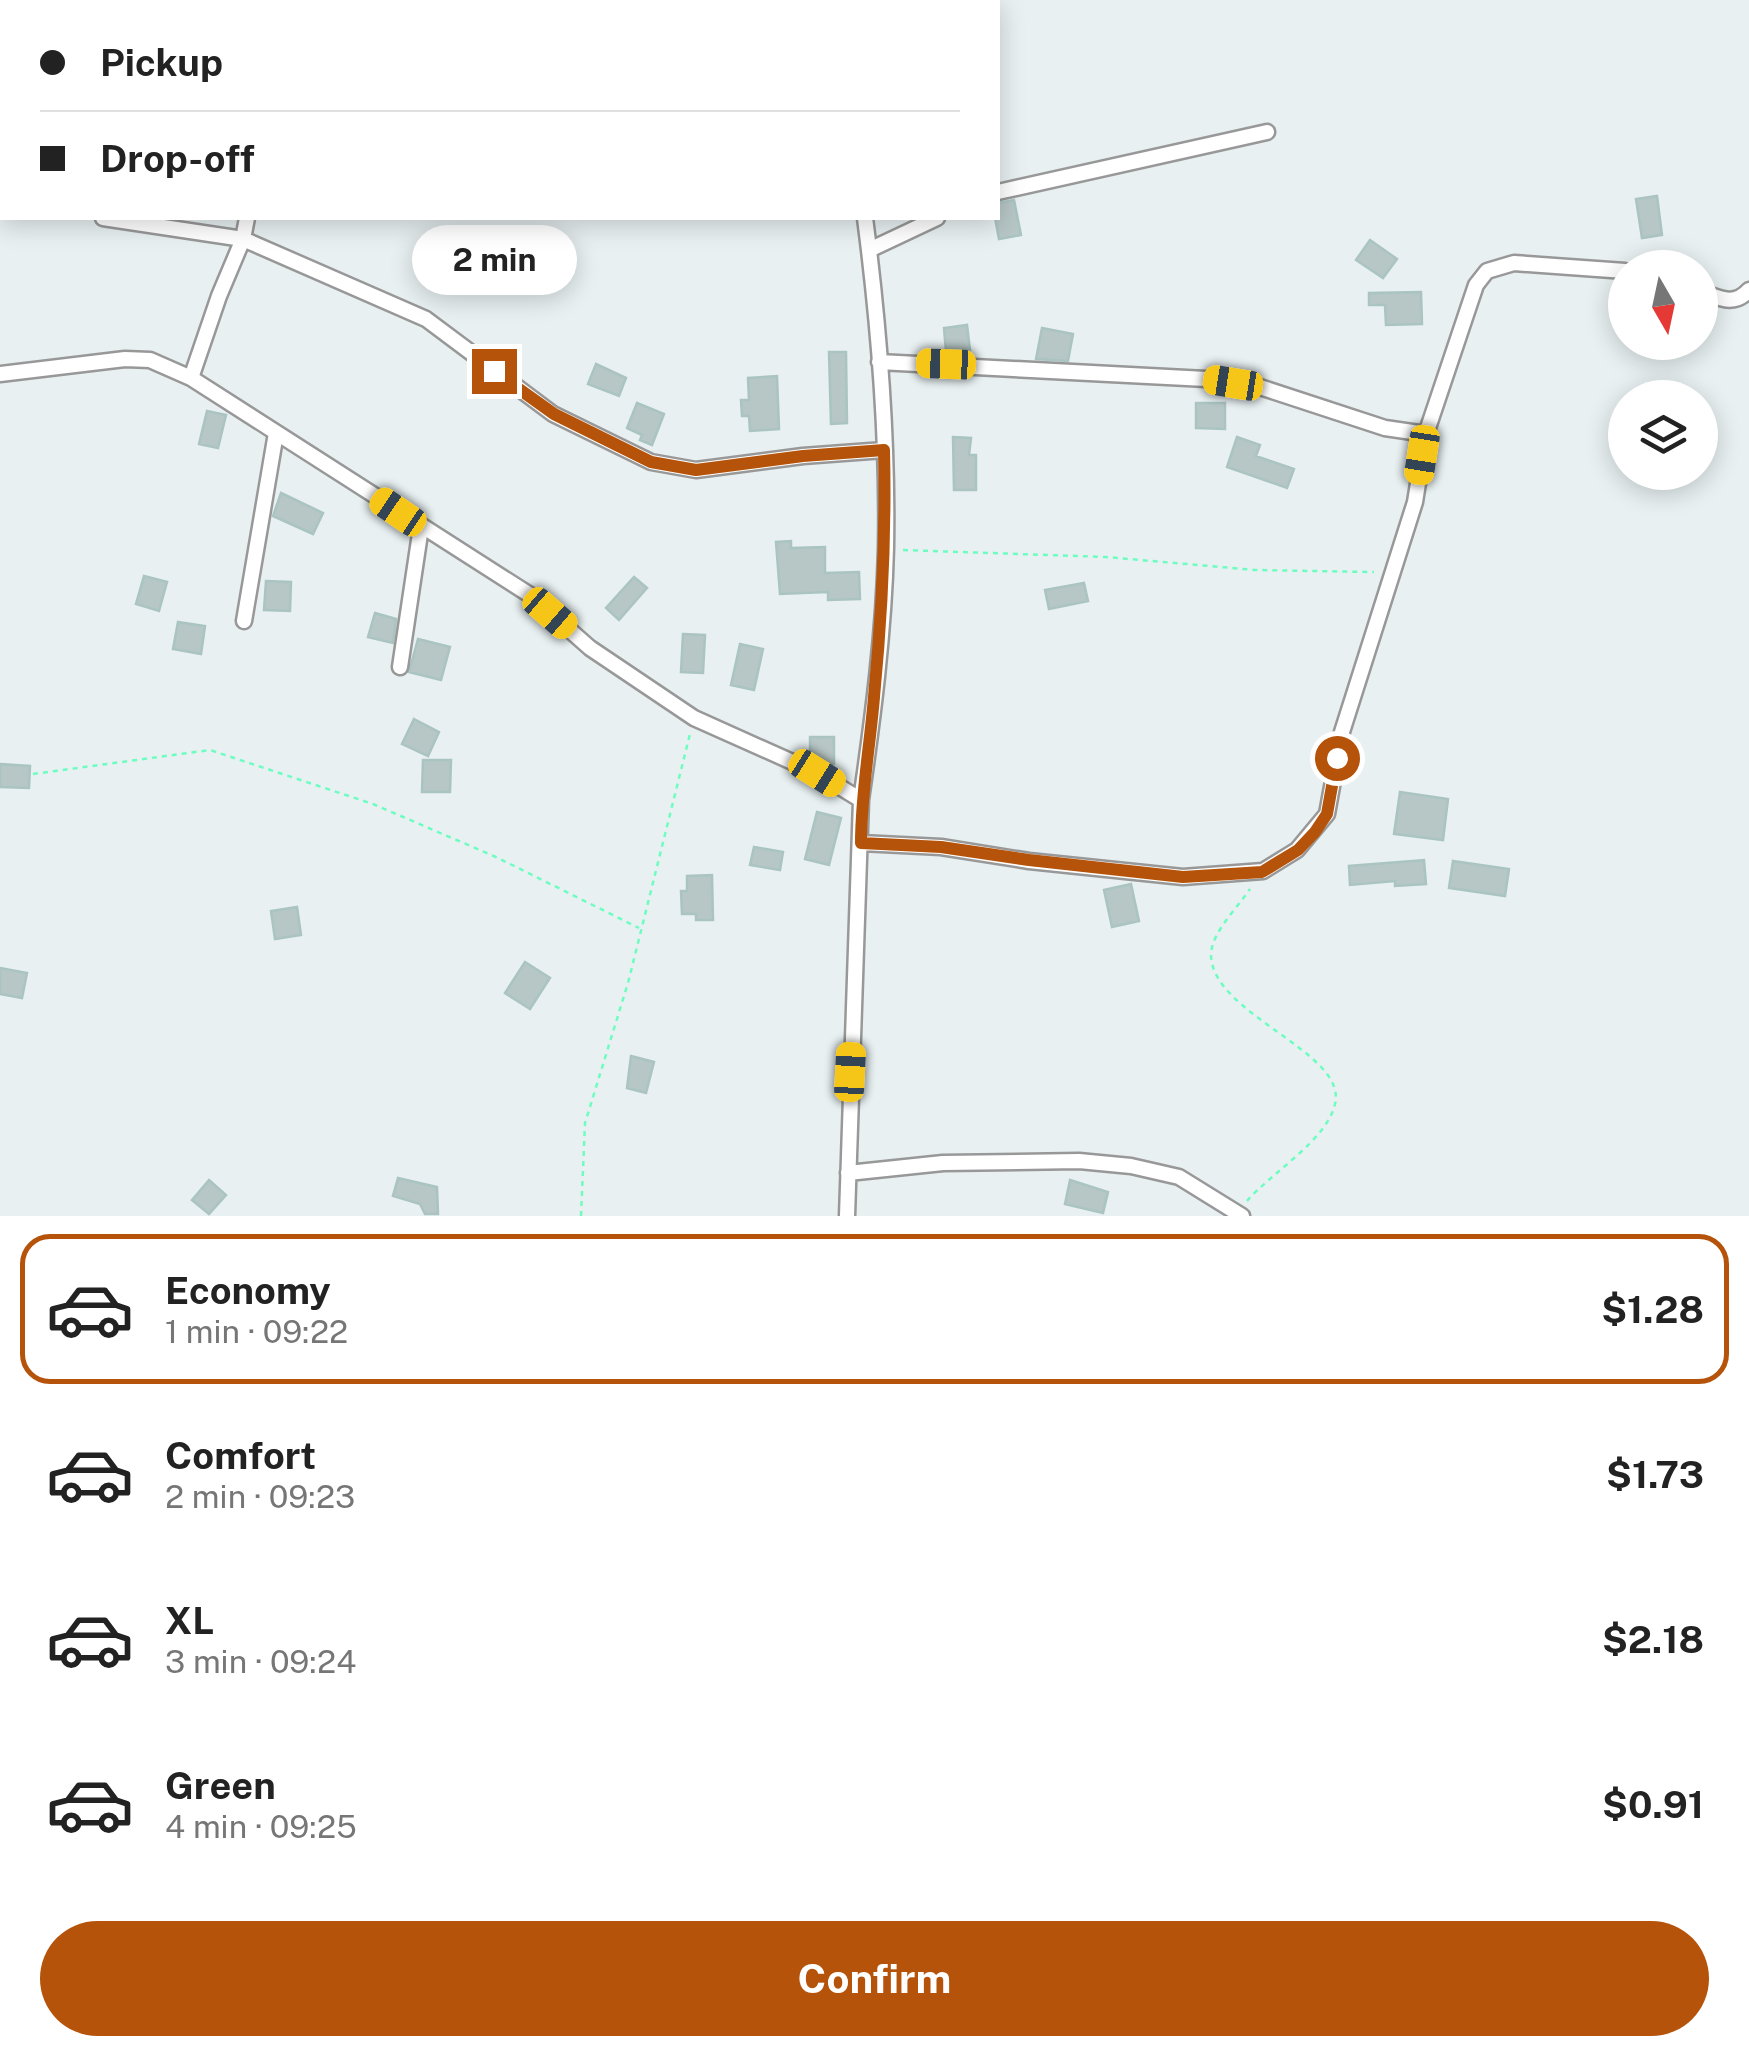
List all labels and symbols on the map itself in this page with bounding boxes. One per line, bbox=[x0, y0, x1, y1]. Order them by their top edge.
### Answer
callout: 2 min bbox=[412, 226, 576, 296]
north arrow bbox=[1608, 250, 1718, 360]
car bbox=[915, 348, 977, 380]
route end bbox=[472, 349, 517, 394]
car bbox=[1201, 363, 1265, 403]
car bbox=[1402, 423, 1442, 487]
car bbox=[365, 483, 431, 541]
car bbox=[518, 582, 582, 644]
route start bbox=[1315, 736, 1360, 781]
car bbox=[784, 744, 850, 802]
car bbox=[833, 1041, 867, 1103]

